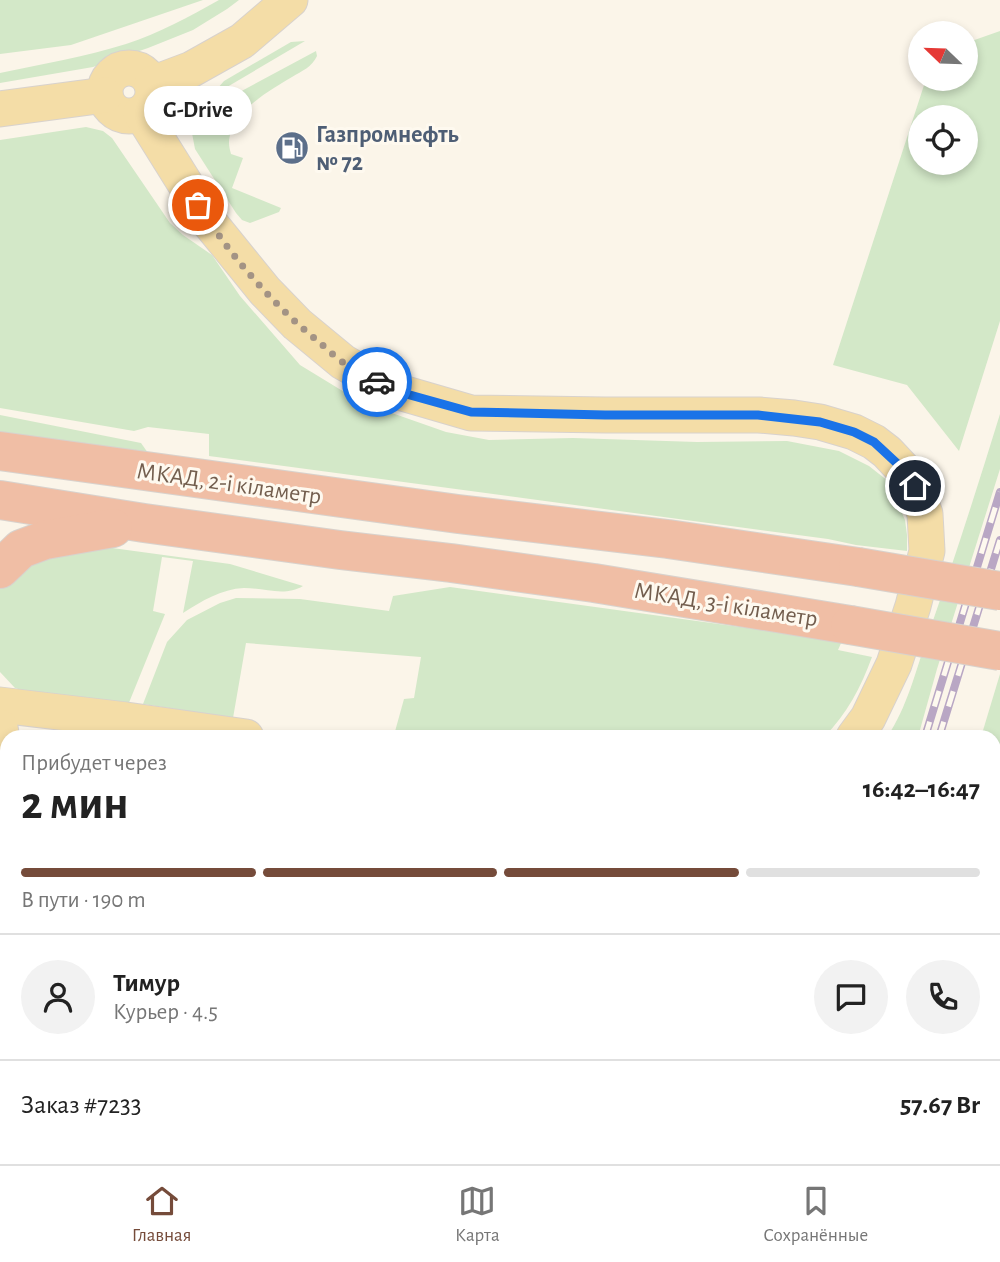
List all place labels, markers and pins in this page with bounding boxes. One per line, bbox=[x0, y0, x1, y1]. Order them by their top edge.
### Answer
callout: G-Drive bbox=[144, 86, 252, 135]
place label: Газпромнефть № 72 bbox=[316, 123, 459, 175]
fuel station icon: Газпромнефть № 72 bbox=[273, 129, 311, 167]
pin bbox=[168, 175, 228, 235]
pin bbox=[885, 456, 945, 516]

